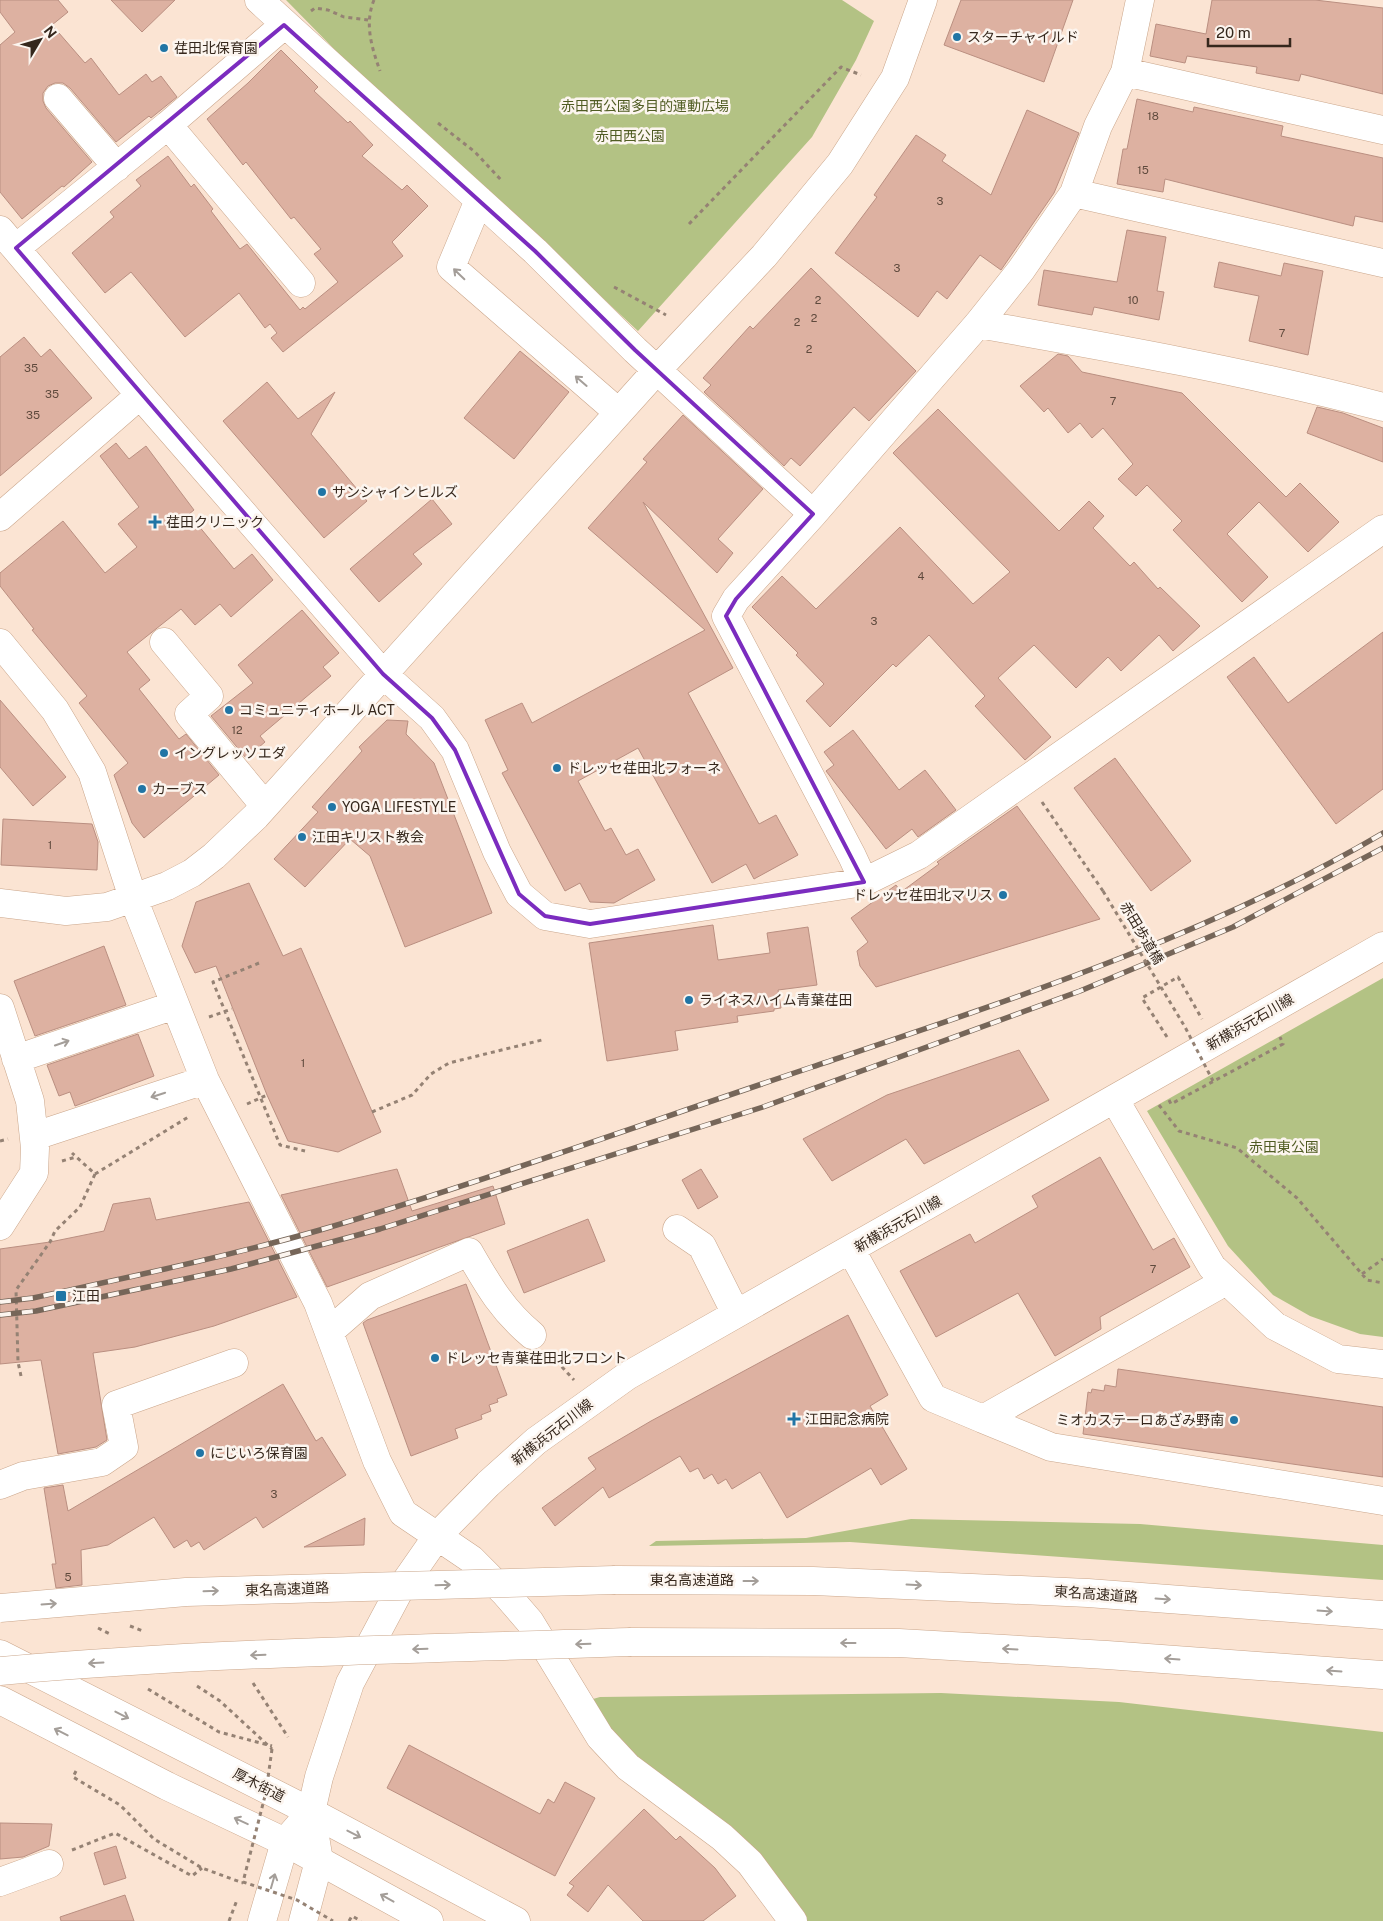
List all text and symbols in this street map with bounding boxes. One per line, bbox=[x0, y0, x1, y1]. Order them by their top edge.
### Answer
north arrow bbox=[15, 15, 65, 65]
scale bar bbox=[1208, 15, 1290, 47]
text: N bbox=[41, 23, 60, 41]
text: 20 m bbox=[1216, 24, 1251, 41]
place label: スターチャイルド bbox=[967, 29, 1079, 45]
marker: スターチャイルド bbox=[951, 31, 963, 43]
place label: 荏田北保育園 bbox=[174, 40, 258, 56]
marker: 荏田北保育園 bbox=[158, 42, 170, 54]
park label: 赤田西公園多目的運動広場 bbox=[561, 98, 729, 114]
house number: 18 bbox=[1147, 110, 1159, 122]
park label: 赤田西公園 bbox=[595, 128, 665, 144]
house number: 15 bbox=[1137, 164, 1149, 176]
house number: 3 bbox=[937, 195, 944, 207]
house number: 3 bbox=[894, 262, 901, 274]
one-way arrow bbox=[452, 268, 465, 280]
house number: 2 bbox=[815, 294, 822, 306]
house number: 10 bbox=[1127, 294, 1139, 306]
house number: 2 bbox=[811, 312, 818, 324]
house number: 2 bbox=[794, 316, 801, 328]
house number: 7 bbox=[1279, 327, 1286, 339]
house number: 2 bbox=[806, 343, 813, 355]
house number: 35 bbox=[24, 362, 38, 374]
one-way arrow bbox=[575, 376, 588, 387]
house number: 35 bbox=[45, 388, 59, 400]
house number: 7 bbox=[1110, 395, 1117, 407]
house number: 35 bbox=[26, 409, 40, 421]
place label: サンシャインヒルズ bbox=[332, 484, 458, 500]
marker: サンシャインヒルズ bbox=[316, 486, 328, 498]
place label: 荏田クリニック bbox=[166, 514, 264, 530]
marker: 荏田クリニック bbox=[148, 515, 162, 529]
house number: 4 bbox=[918, 570, 925, 582]
house number: 3 bbox=[871, 615, 878, 627]
place label: コミュニティホール ACT bbox=[239, 702, 395, 718]
marker: コミュニティホール ACT bbox=[223, 704, 235, 716]
house number: 12 bbox=[231, 724, 243, 736]
place label: イングレッソエダ bbox=[174, 745, 286, 761]
marker: イングレッソエダ bbox=[158, 747, 170, 759]
place label: ドレッセ荏田北フォーネ bbox=[567, 760, 721, 776]
marker: ドレッセ荏田北フォーネ bbox=[551, 762, 563, 774]
place label: カーブス bbox=[152, 781, 207, 797]
marker: カーブス bbox=[136, 783, 148, 795]
place label: YOGA LIFESTYLE bbox=[342, 799, 456, 815]
marker: YOGA LIFESTYLE bbox=[326, 801, 338, 813]
place label: 江田キリスト教会 bbox=[312, 829, 424, 845]
marker: 江田キリスト教会 bbox=[296, 831, 308, 843]
house number: 1 bbox=[48, 839, 52, 851]
place label: ドレッセ荏田北マリス bbox=[853, 887, 993, 903]
marker: ドレッセ荏田北マリス bbox=[997, 889, 1009, 901]
street label: 赤田歩道橋 bbox=[1117, 899, 1167, 967]
street label: 新横浜元石川線 bbox=[1204, 991, 1296, 1053]
place label: ライネスハイム青葉荏田 bbox=[699, 992, 852, 1008]
marker: ライネスハイム青葉荏田 bbox=[683, 994, 695, 1006]
one-way arrow bbox=[54, 1038, 70, 1048]
house number: 1 bbox=[301, 1057, 305, 1069]
one-way arrow bbox=[151, 1091, 167, 1101]
park label: 赤田東公園 bbox=[1249, 1139, 1319, 1155]
street label: 新横浜元石川線 bbox=[852, 1193, 944, 1255]
house number: 7 bbox=[1150, 1263, 1157, 1275]
place label: 江田 bbox=[72, 1288, 100, 1304]
marker: 江田 bbox=[54, 1289, 68, 1303]
place label: ドレッセ青葉荏田北フロント bbox=[445, 1350, 627, 1366]
marker: ドレッセ青葉荏田北フロント bbox=[429, 1352, 441, 1364]
street label: 新横浜元石川線 bbox=[508, 1396, 596, 1468]
place label: 江田記念病院 bbox=[805, 1411, 889, 1427]
marker: 江田記念病院 bbox=[787, 1412, 801, 1426]
place label: ミオカステーロあざみ野南 bbox=[1056, 1412, 1224, 1428]
marker: ミオカステーロあざみ野南 bbox=[1228, 1414, 1240, 1426]
place label: にじいろ保育園 bbox=[210, 1445, 308, 1461]
marker: にじいろ保育園 bbox=[194, 1447, 206, 1459]
house number: 3 bbox=[271, 1488, 278, 1500]
house number: 5 bbox=[64, 1571, 72, 1583]
street label: 東名高速道路 bbox=[650, 1572, 734, 1588]
one-way arrow bbox=[743, 1576, 759, 1586]
street label: 東名高速道路 bbox=[245, 1580, 329, 1598]
one-way arrow bbox=[434, 1580, 451, 1590]
one-way arrow bbox=[906, 1581, 922, 1590]
street label: 東名高速道路 bbox=[1054, 1583, 1138, 1605]
one-way arrow bbox=[202, 1586, 218, 1596]
one-way arrow bbox=[1155, 1594, 1171, 1603]
one-way arrow bbox=[40, 1600, 56, 1609]
one-way arrow bbox=[1317, 1606, 1333, 1615]
one-way arrow bbox=[840, 1638, 856, 1648]
one-way arrow bbox=[575, 1639, 591, 1648]
one-way arrow bbox=[413, 1645, 429, 1654]
one-way arrow bbox=[1002, 1645, 1018, 1654]
one-way arrow bbox=[250, 1651, 266, 1660]
one-way arrow bbox=[1165, 1655, 1181, 1664]
one-way arrow bbox=[88, 1658, 104, 1667]
one-way arrow bbox=[1327, 1667, 1343, 1676]
one-way arrow bbox=[114, 1711, 129, 1720]
one-way arrow bbox=[54, 1727, 69, 1736]
street label: 厚木街道 bbox=[230, 1765, 288, 1805]
one-way arrow bbox=[233, 1816, 248, 1826]
one-way arrow bbox=[347, 1829, 362, 1839]
one-way arrow bbox=[269, 1874, 279, 1890]
one-way arrow bbox=[379, 1893, 394, 1903]

